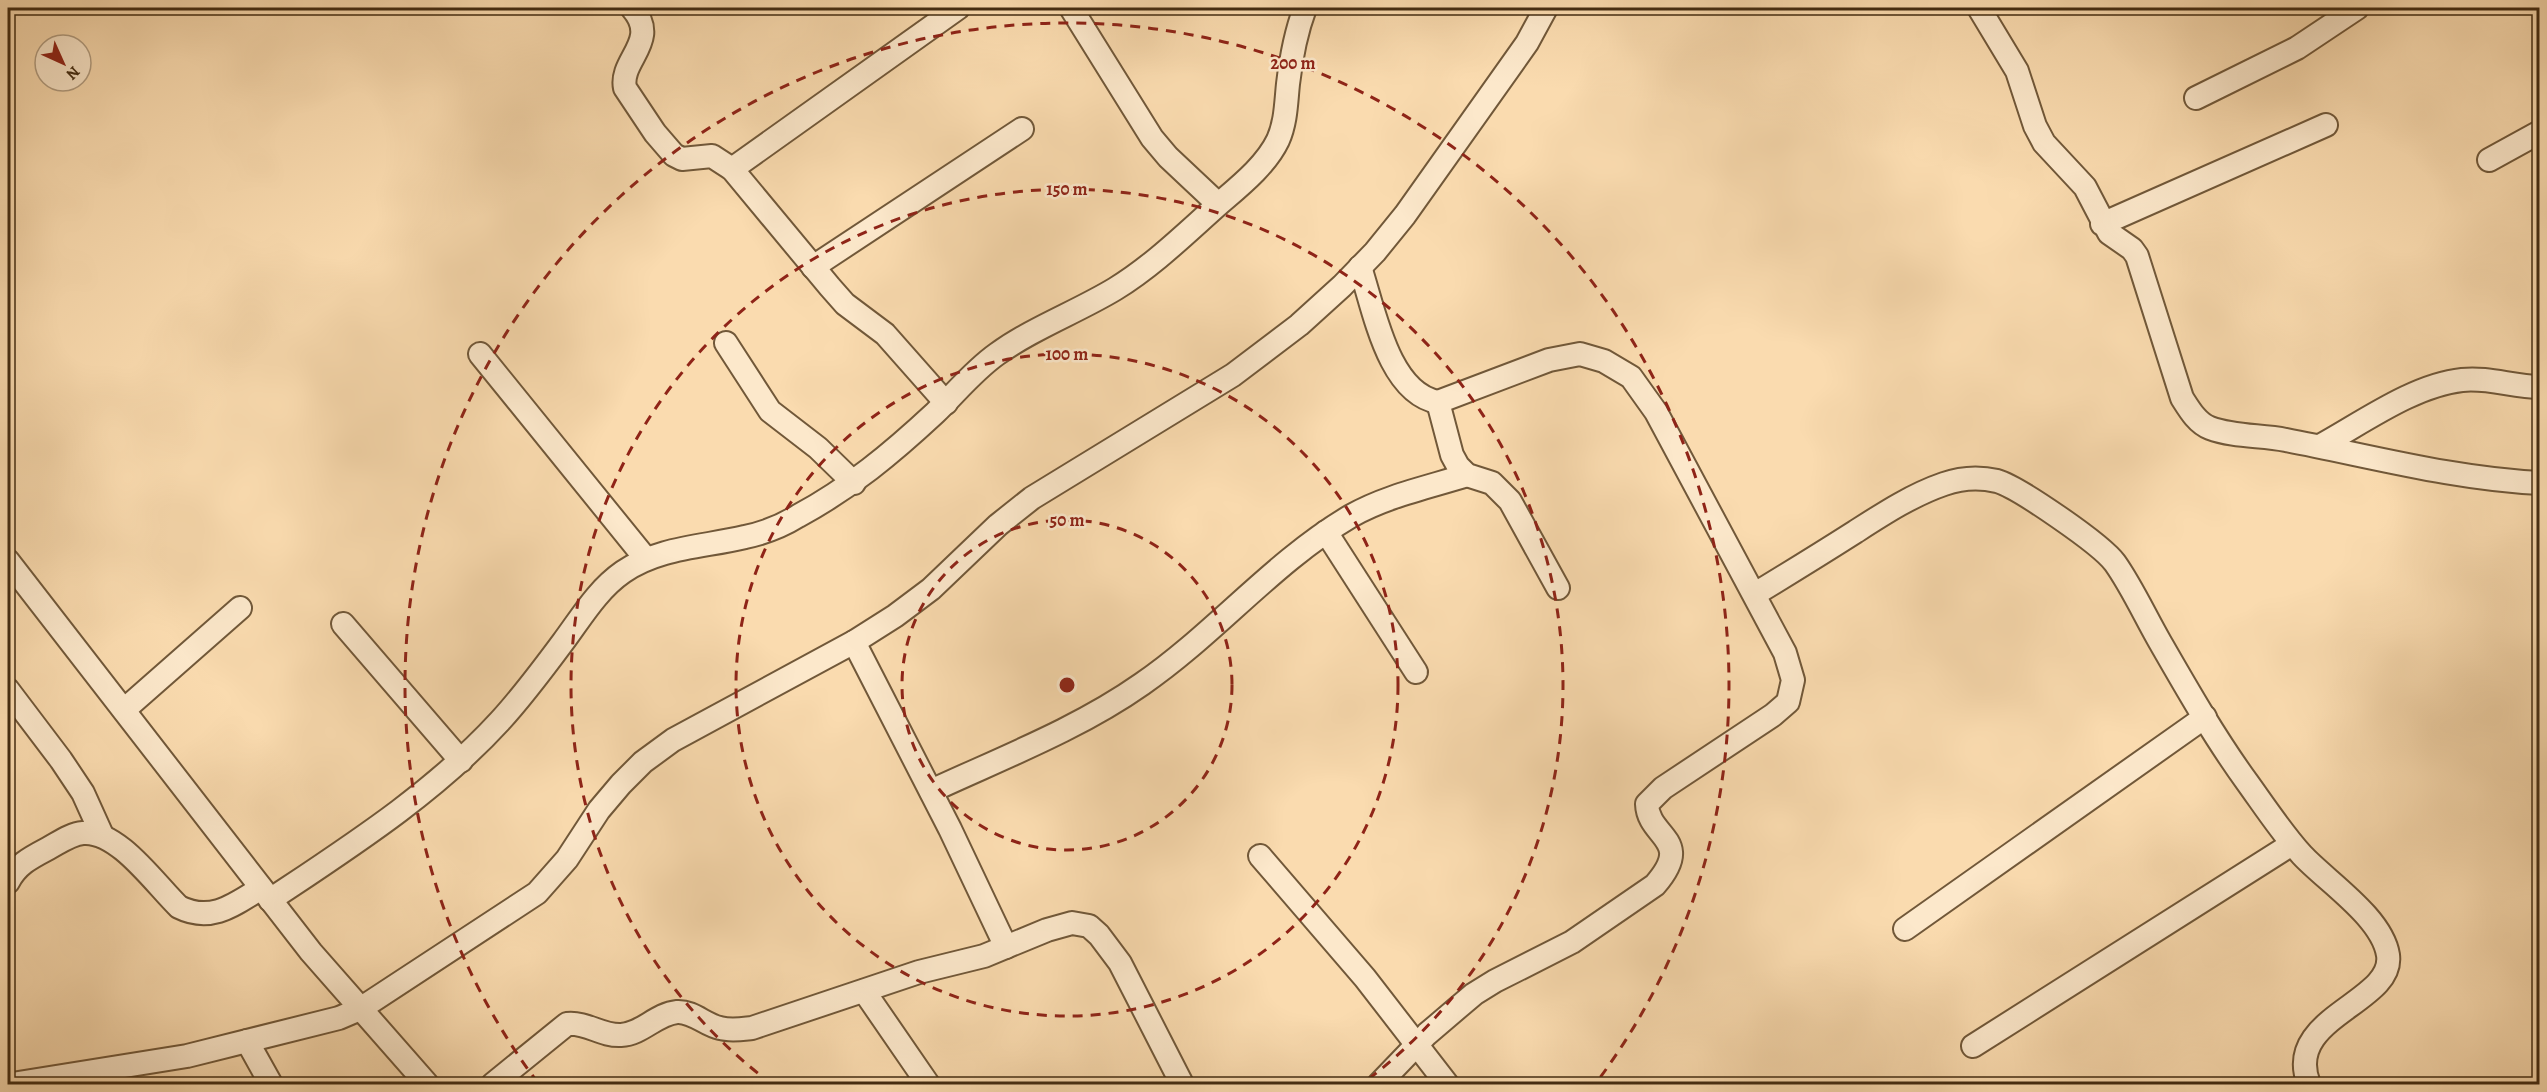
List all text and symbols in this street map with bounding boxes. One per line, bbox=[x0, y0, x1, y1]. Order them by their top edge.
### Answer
north arrow bbox=[33, 33, 93, 93]
text: 200 m bbox=[1270, 51, 1316, 75]
text: N bbox=[61, 61, 85, 85]
text: 150 m bbox=[1046, 177, 1088, 201]
text: 100 m bbox=[1046, 342, 1088, 366]
text: 50 m bbox=[1050, 508, 1084, 532]
centre of rings bbox=[1057, 675, 1077, 695]

